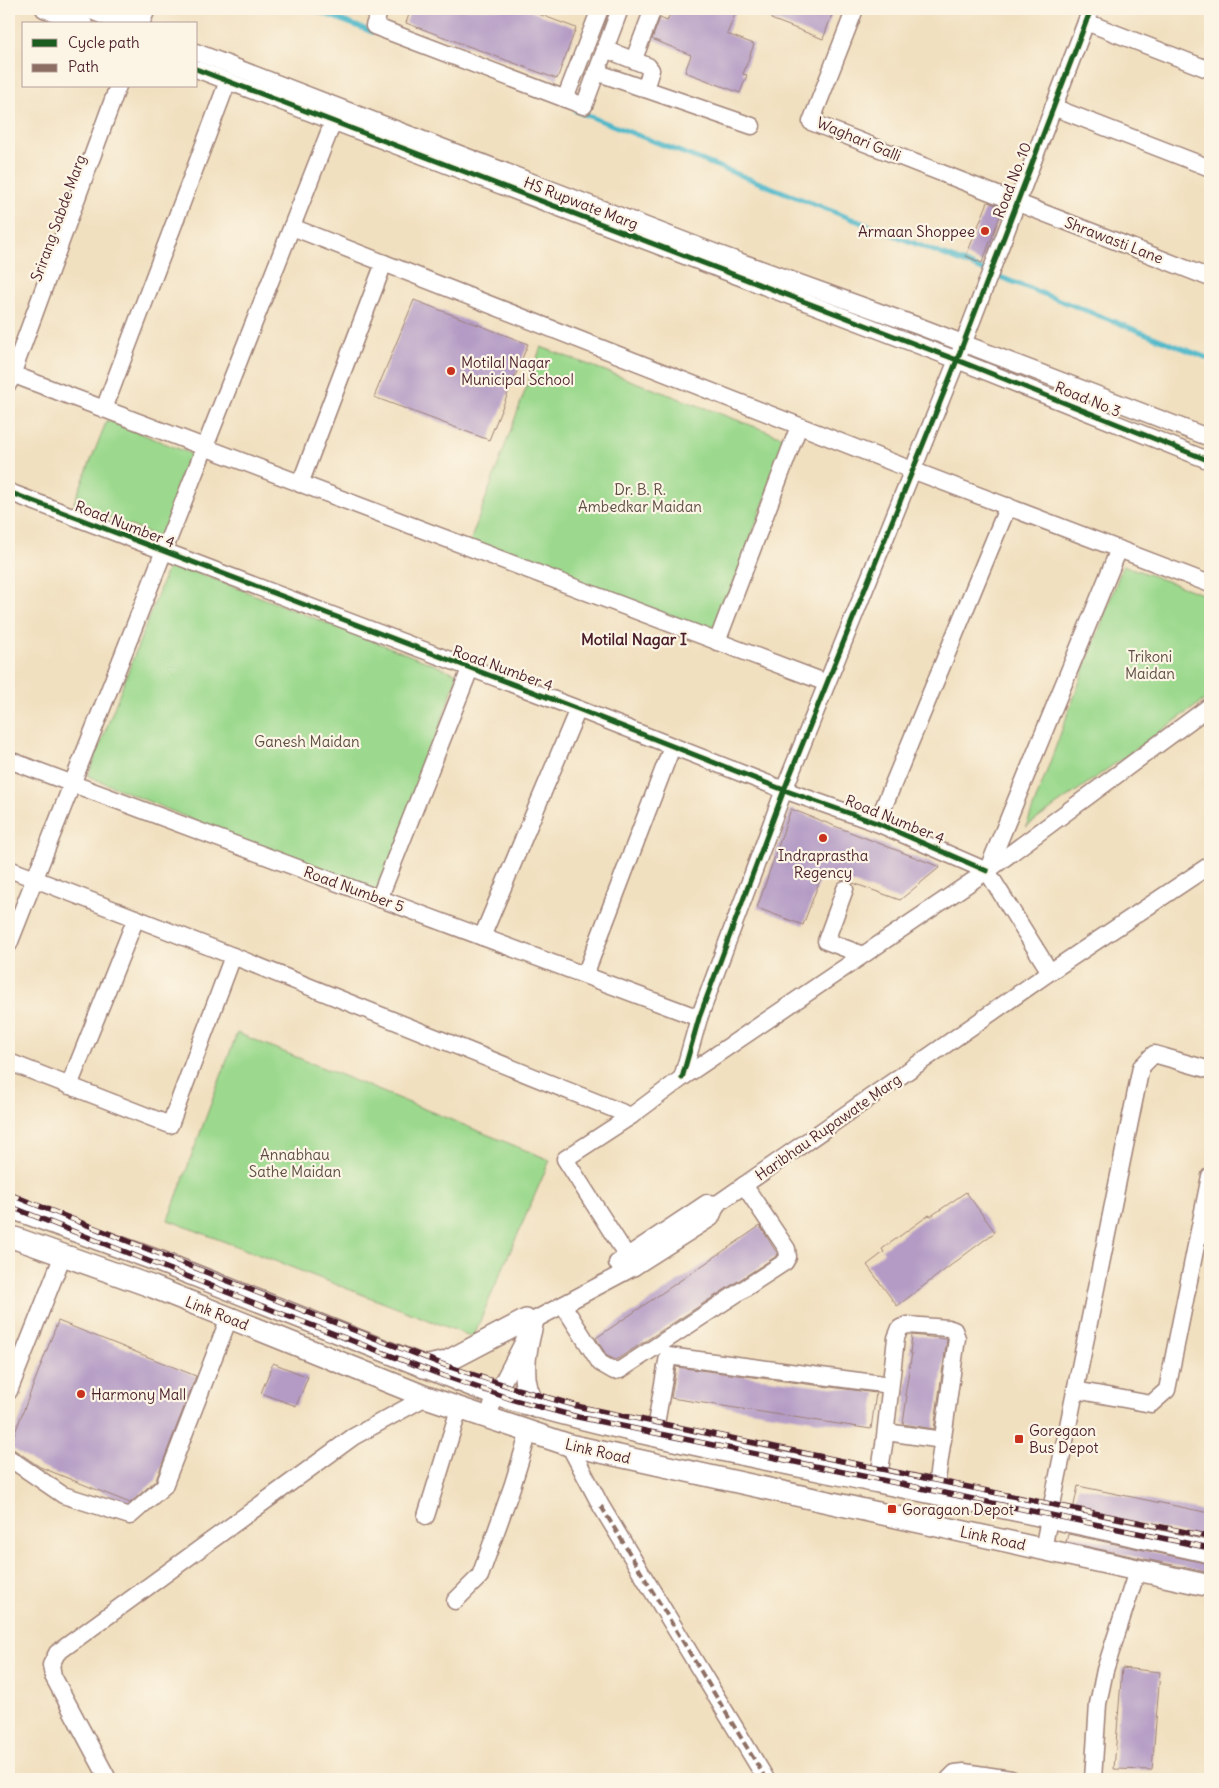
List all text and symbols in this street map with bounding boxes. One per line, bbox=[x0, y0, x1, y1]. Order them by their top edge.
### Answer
legend bbox=[22, 22, 198, 88]
text: Cycle path bbox=[68, 33, 140, 52]
text: Path bbox=[68, 57, 99, 76]
street label: Waghari Galli bbox=[814, 113, 904, 165]
street label: Road No. 10 bbox=[989, 139, 1035, 221]
street label: Srirang Sabde Marg bbox=[26, 152, 90, 284]
street label: HS Rupwate Marg bbox=[521, 172, 641, 234]
street label: Shrawasti Lane bbox=[1062, 212, 1166, 268]
place label: Armaan Shoppee bbox=[858, 222, 975, 241]
marker: Armaan Shoppee bbox=[979, 225, 991, 237]
place label: Motilal Nagar Municipal School bbox=[461, 353, 574, 389]
marker: Motilal Nagar Municipal School bbox=[445, 365, 457, 377]
street label: Road No 3 bbox=[1052, 377, 1124, 421]
park label: Dr. B. R. Ambedkar Maidan bbox=[578, 480, 702, 516]
street label: Road Number 4 bbox=[72, 496, 178, 552]
district label: Motilal Nagar I bbox=[581, 629, 687, 650]
street label: Road Number 4 bbox=[450, 641, 556, 695]
park label: Trikoni Maidan bbox=[1125, 647, 1175, 683]
park label: Ganesh Maidan bbox=[254, 732, 360, 751]
street label: Road Number 4 bbox=[842, 790, 948, 848]
marker: Indraprastha Regency bbox=[817, 832, 829, 844]
place label: Indraprastha Regency bbox=[778, 846, 869, 882]
street label: Road Number 5 bbox=[301, 862, 407, 916]
street label: Haribhau Rupawate Marg bbox=[751, 1069, 905, 1185]
park label: Annabhau Sathe Maidan bbox=[249, 1145, 341, 1181]
street label: Link Road bbox=[183, 1292, 252, 1334]
place label: Harmony Mall bbox=[91, 1385, 186, 1404]
marker: Harmony Mall bbox=[75, 1388, 87, 1400]
place label: Goregaon Bus Depot bbox=[1029, 1421, 1099, 1457]
marker: Goregaon Bus Depot bbox=[1013, 1433, 1025, 1445]
street label: Link Road bbox=[563, 1434, 633, 1468]
place label: Goragaon Depot bbox=[902, 1500, 1014, 1519]
marker: Goragaon Depot bbox=[886, 1503, 898, 1515]
street label: Link Road bbox=[958, 1522, 1028, 1554]

